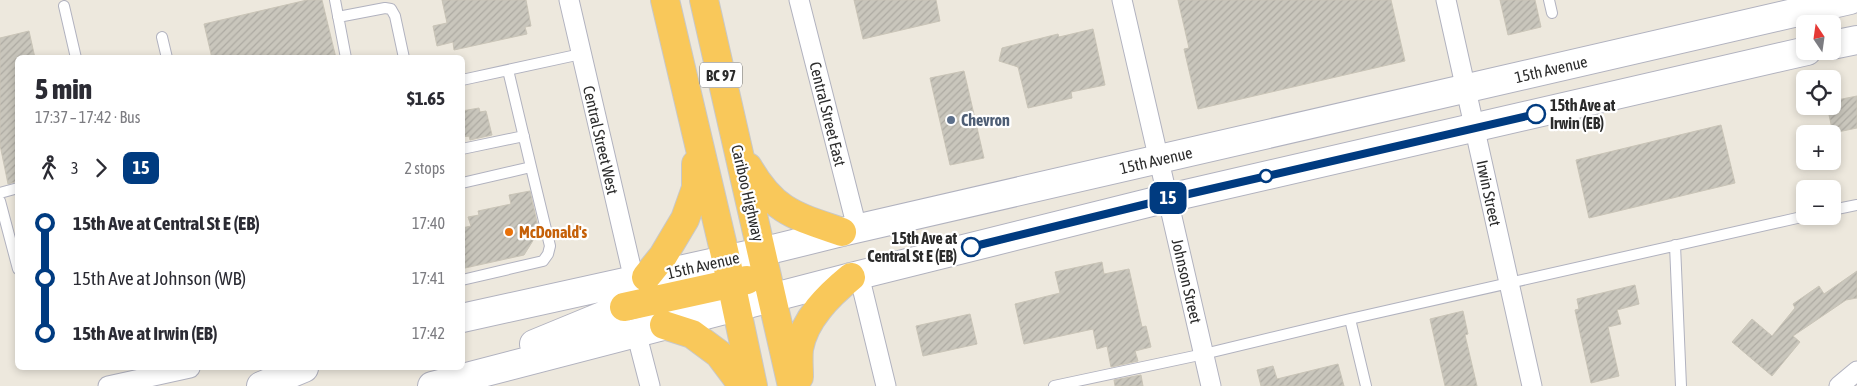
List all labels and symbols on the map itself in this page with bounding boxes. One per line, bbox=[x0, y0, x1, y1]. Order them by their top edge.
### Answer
north arrow bbox=[1796, 15, 1841, 60]
street label: 15th Avenue bbox=[1513, 52, 1589, 86]
street label: Central Street East bbox=[806, 60, 850, 168]
road number: BC 97 bbox=[700, 62, 742, 88]
street label: Central Street West bbox=[580, 84, 622, 197]
place label: 15th Ave at Irwin (EB) bbox=[1550, 96, 1616, 132]
marker: 15th Ave at Irwin (EB) bbox=[1526, 104, 1546, 124]
place label: Chevron bbox=[961, 111, 1010, 129]
marker: Chevron bbox=[945, 114, 957, 126]
street label: Cariboo Highway bbox=[727, 143, 768, 244]
street label: 15th Avenue bbox=[1118, 143, 1194, 177]
street label: Irwin Street bbox=[1473, 158, 1505, 228]
unlabelled marker bbox=[1259, 169, 1273, 183]
line badge: 15 bbox=[1146, 182, 1190, 214]
place label: McDonald's bbox=[519, 223, 588, 241]
marker: McDonald's bbox=[503, 226, 515, 238]
place label: 15th Ave at Central St E (EB) bbox=[867, 229, 957, 265]
marker: 15th Ave at Central St E (EB) bbox=[961, 237, 981, 257]
street label: Johnson Street bbox=[1169, 237, 1206, 325]
street label: 15th Avenue bbox=[665, 248, 741, 282]

